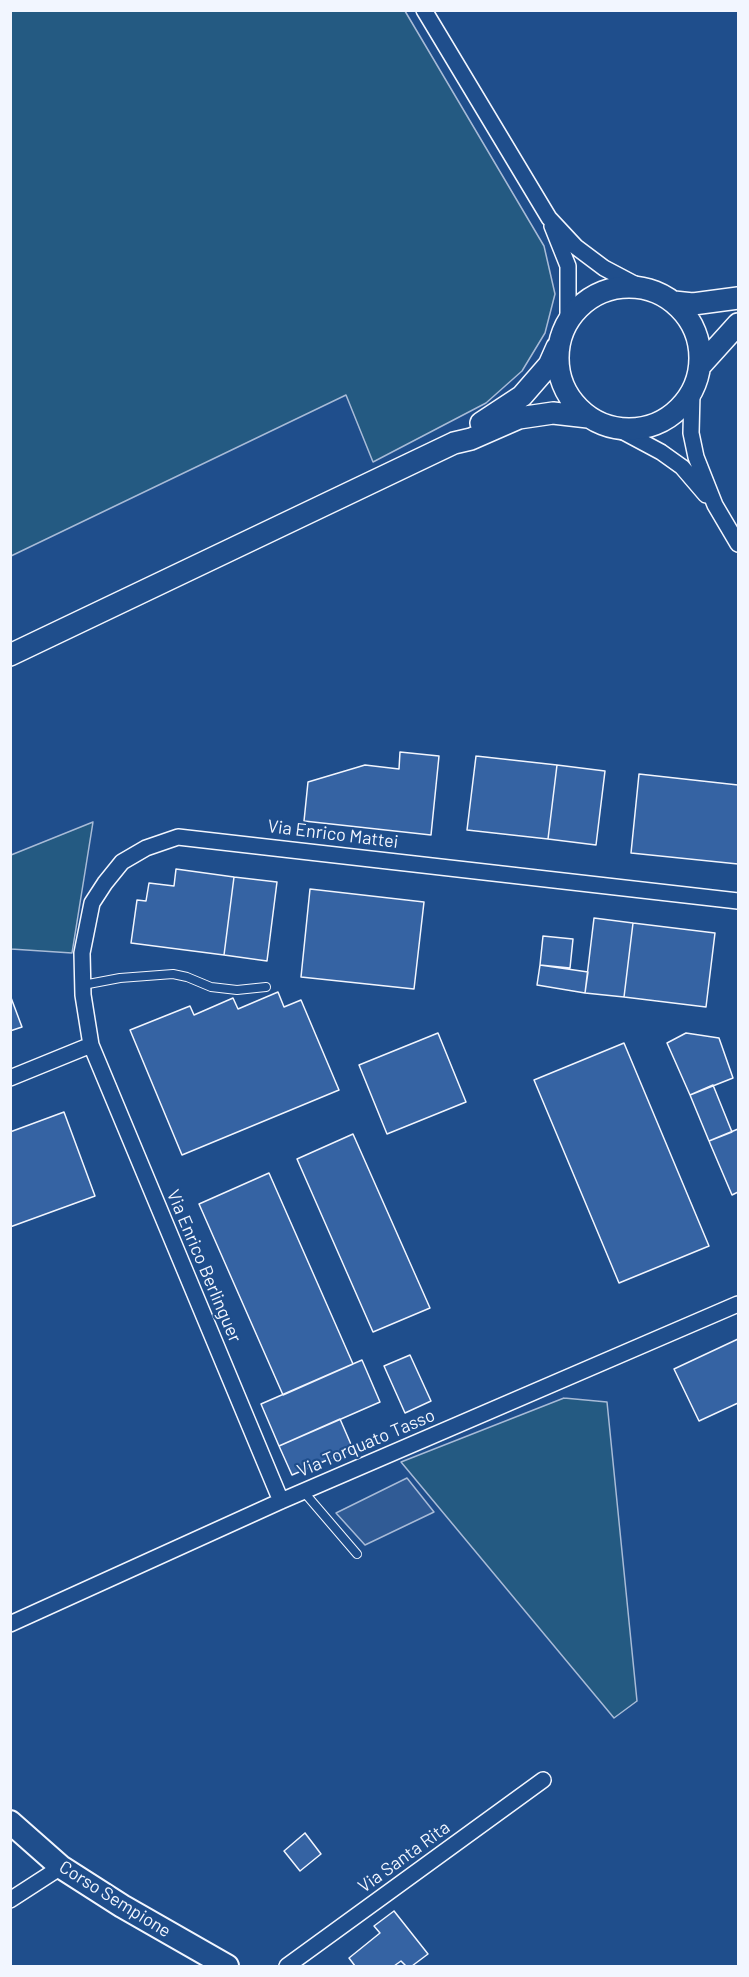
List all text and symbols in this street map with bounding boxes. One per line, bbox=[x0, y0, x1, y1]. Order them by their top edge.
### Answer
street label: Via Enrico Mattei bbox=[266, 815, 400, 853]
street label: Via Enrico Berlinguer bbox=[162, 1186, 246, 1346]
street label: Via Torquato Tasso bbox=[294, 1404, 438, 1482]
street label: Via Santa Rita bbox=[354, 1817, 454, 1897]
street label: Corso Sempione bbox=[55, 1856, 175, 1942]

